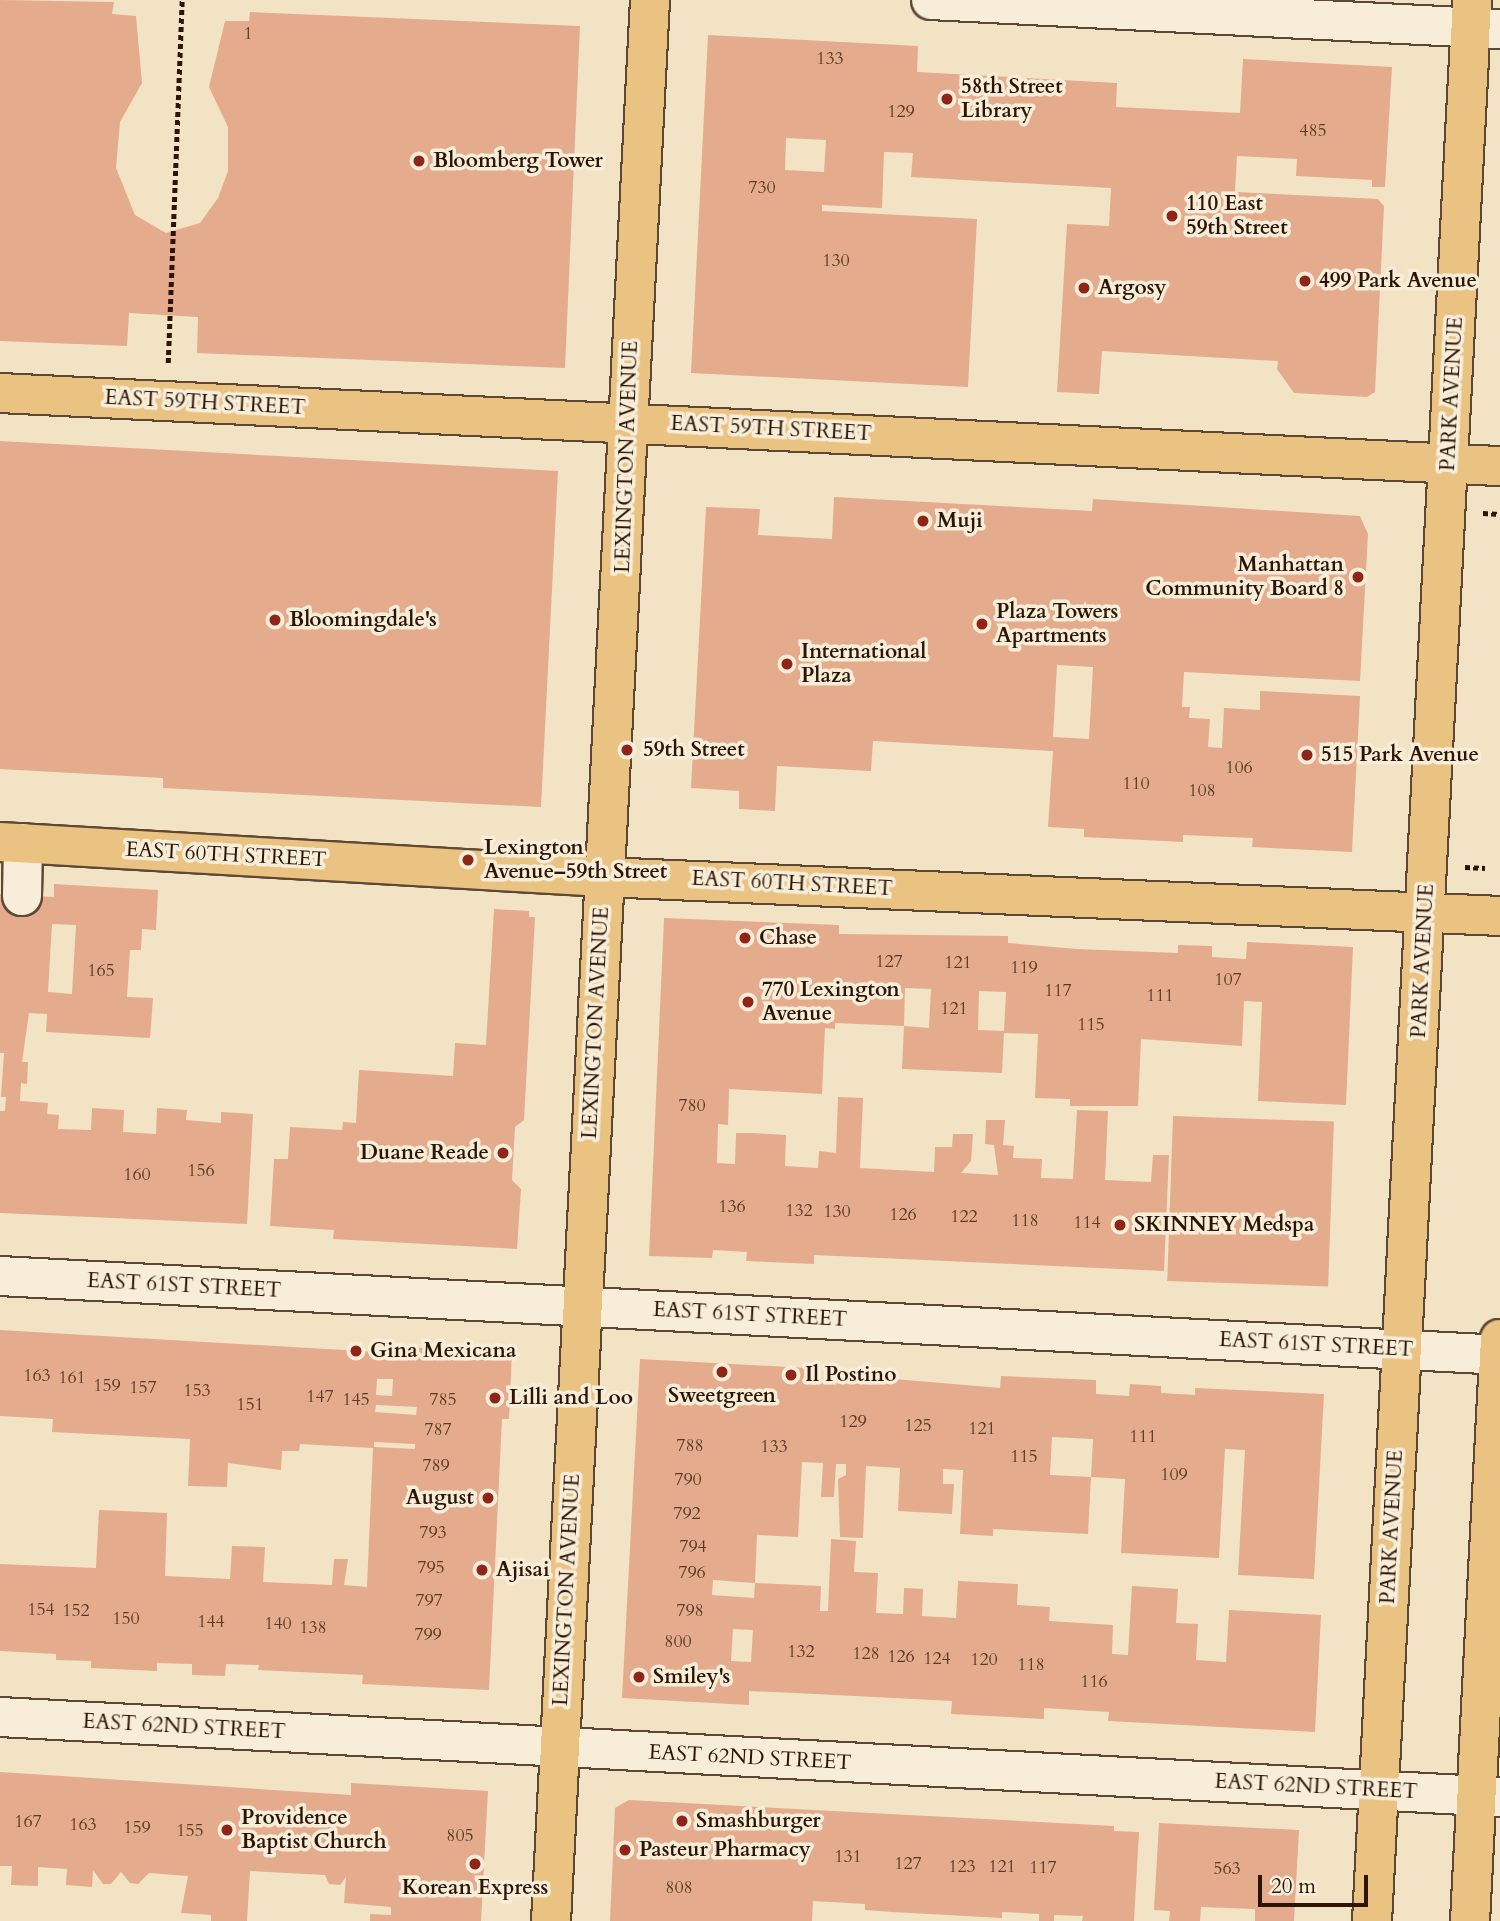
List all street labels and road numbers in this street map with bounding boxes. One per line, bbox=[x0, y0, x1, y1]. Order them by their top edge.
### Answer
street label: PARK AVENUE bbox=[1435, 316, 1469, 472]
street label: LEXINGTON AVENUE bbox=[610, 340, 644, 574]
street label: EAST 59TH STREET bbox=[104, 385, 306, 421]
street label: EAST 59TH STREET bbox=[670, 411, 872, 447]
street label: EAST 60TH STREET bbox=[125, 837, 327, 873]
street label: EAST 60TH STREET bbox=[691, 866, 893, 902]
street label: PARK AVENUE bbox=[1406, 883, 1440, 1039]
street label: LEXINGTON AVENUE bbox=[577, 906, 615, 1140]
street label: EAST 61ST STREET bbox=[86, 1268, 282, 1304]
street label: EAST 61ST STREET bbox=[652, 1297, 848, 1333]
street label: EAST 61ST STREET bbox=[1218, 1327, 1414, 1363]
street label: PARK AVENUE bbox=[1375, 1449, 1409, 1605]
street label: LEXINGTON AVENUE bbox=[548, 1473, 586, 1707]
street label: EAST 62ND STREET bbox=[82, 1709, 286, 1745]
street label: EAST 62ND STREET bbox=[648, 1740, 852, 1776]
street label: EAST 62ND STREET bbox=[1214, 1769, 1418, 1805]

